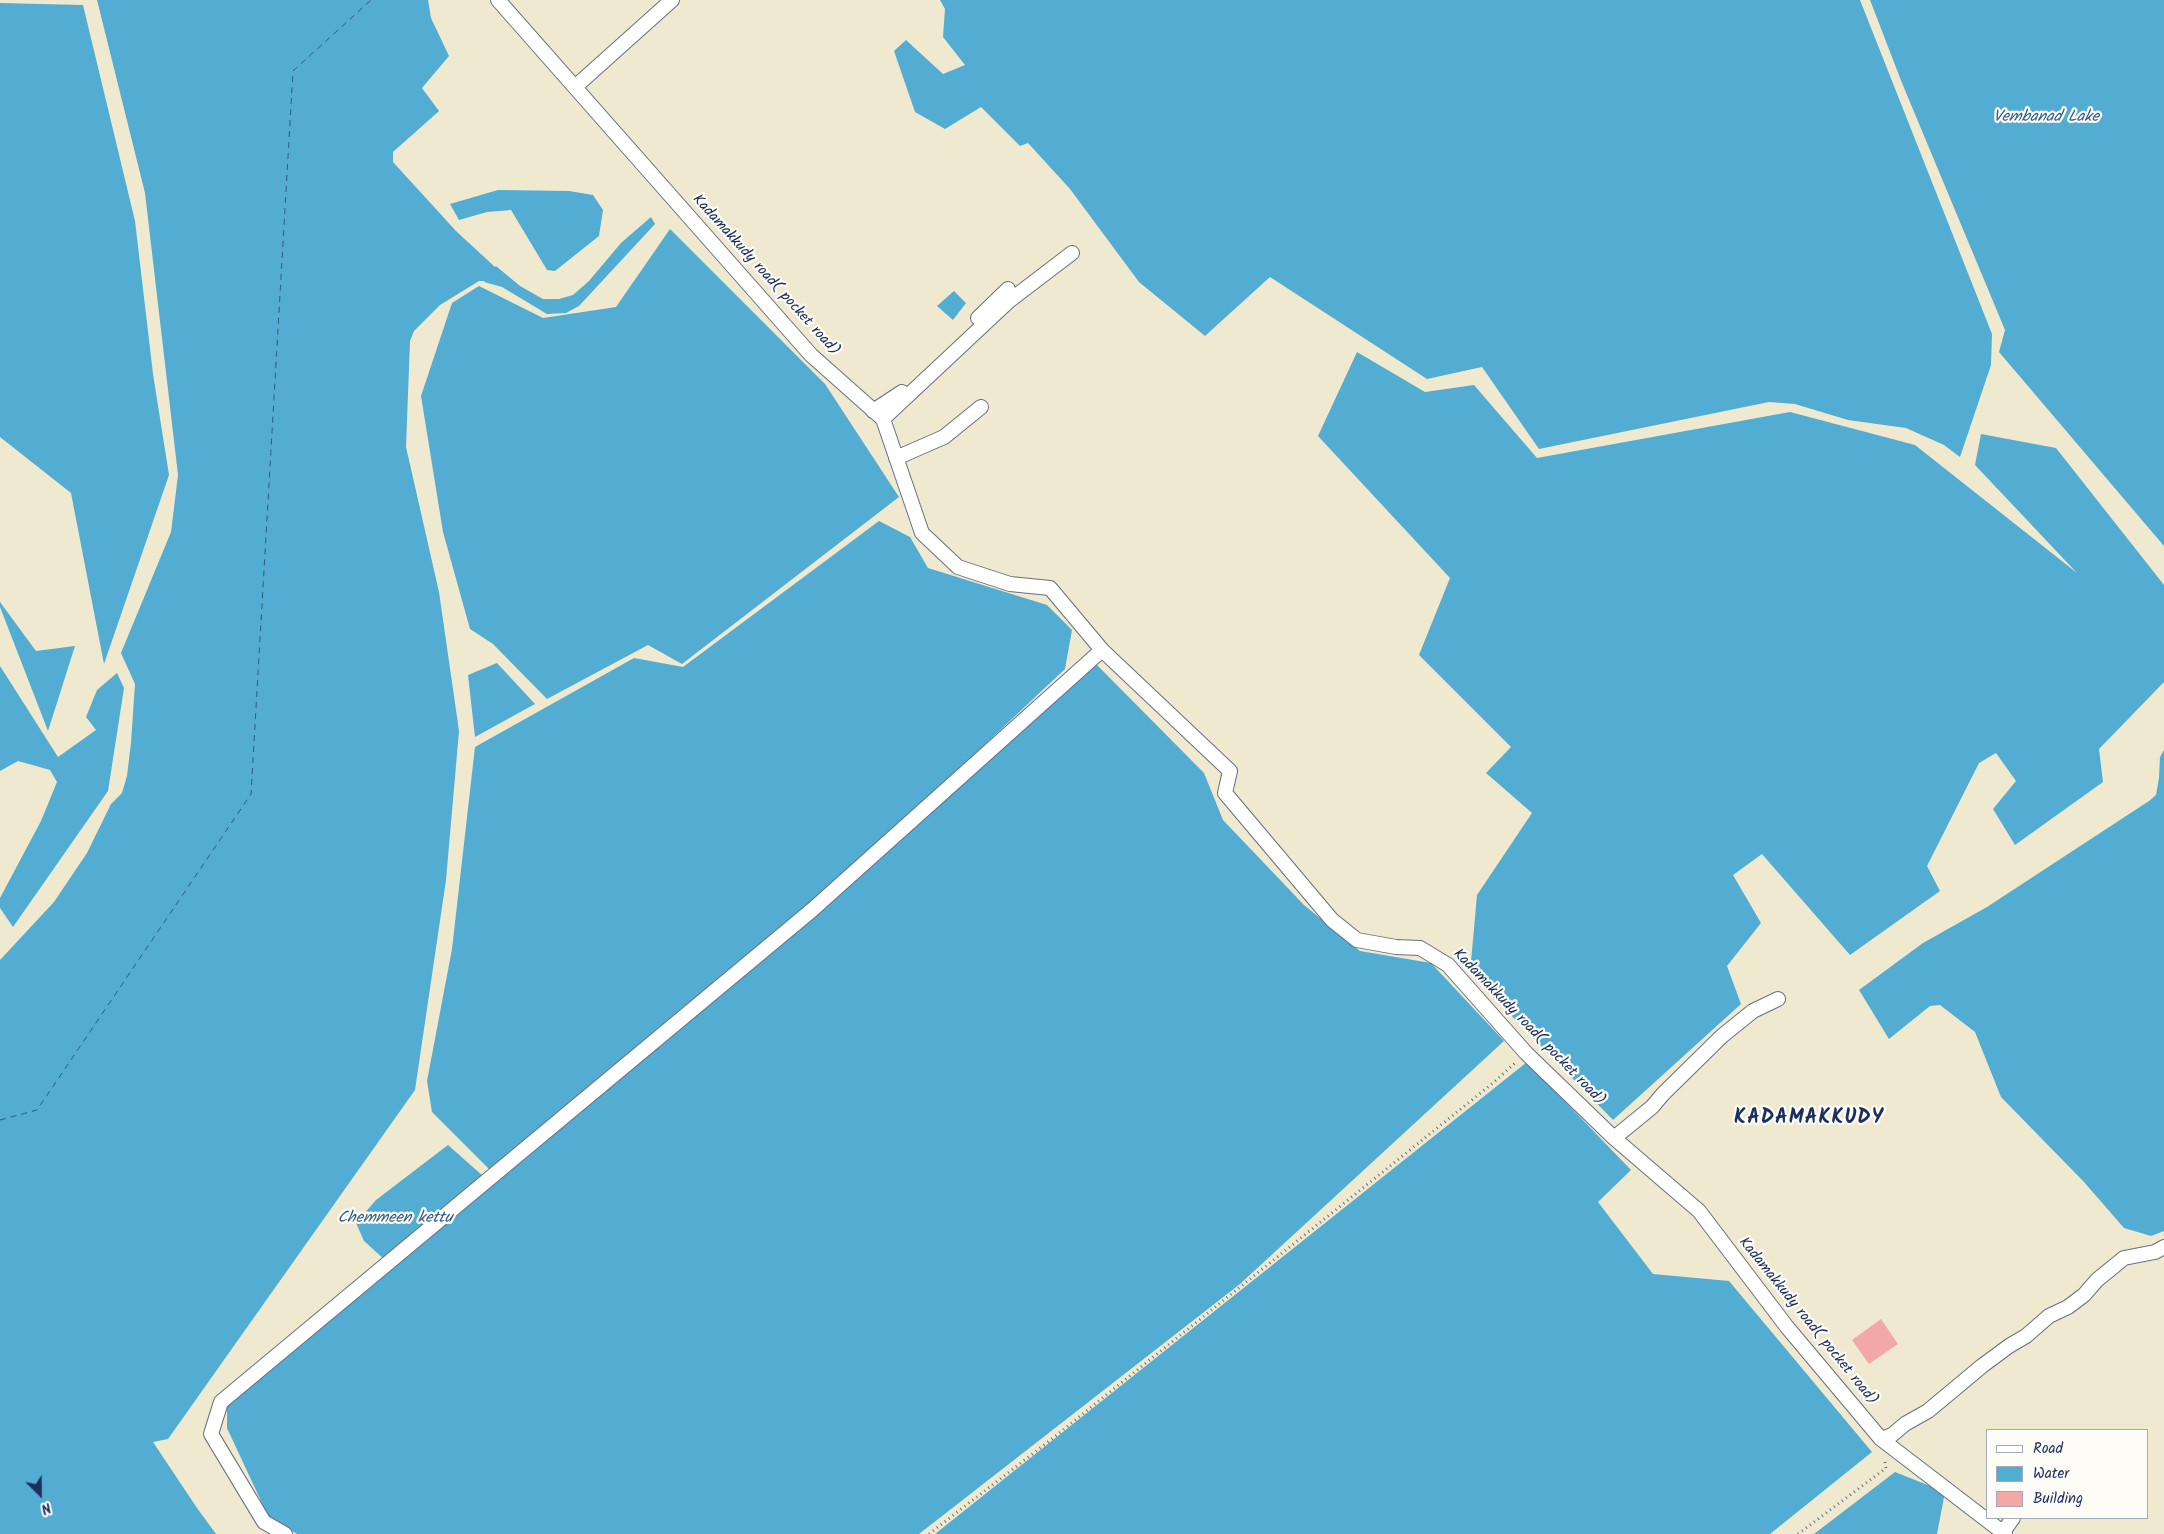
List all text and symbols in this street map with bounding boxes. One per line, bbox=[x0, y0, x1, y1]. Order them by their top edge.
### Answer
water label: Vembanad Lake bbox=[1993, 108, 2099, 128]
street label: Kadamakkudy road( pocket road) bbox=[688, 192, 842, 360]
street label: Kadamakkudy road( pocket road) bbox=[1448, 946, 1608, 1110]
district label: KADAMAKKUDY bbox=[1733, 1108, 1885, 1132]
water label: Chemmeen kettu bbox=[338, 1209, 452, 1229]
street label: Kadamakkudy road( pocket road) bbox=[1734, 1234, 1880, 1410]
legend bbox=[1986, 1429, 2149, 1519]
text: Road bbox=[2033, 1437, 2063, 1461]
text: Water bbox=[2033, 1462, 2069, 1486]
north arrow bbox=[15, 1469, 65, 1519]
text: Building bbox=[2033, 1487, 2083, 1511]
text: N bbox=[37, 1496, 54, 1520]

